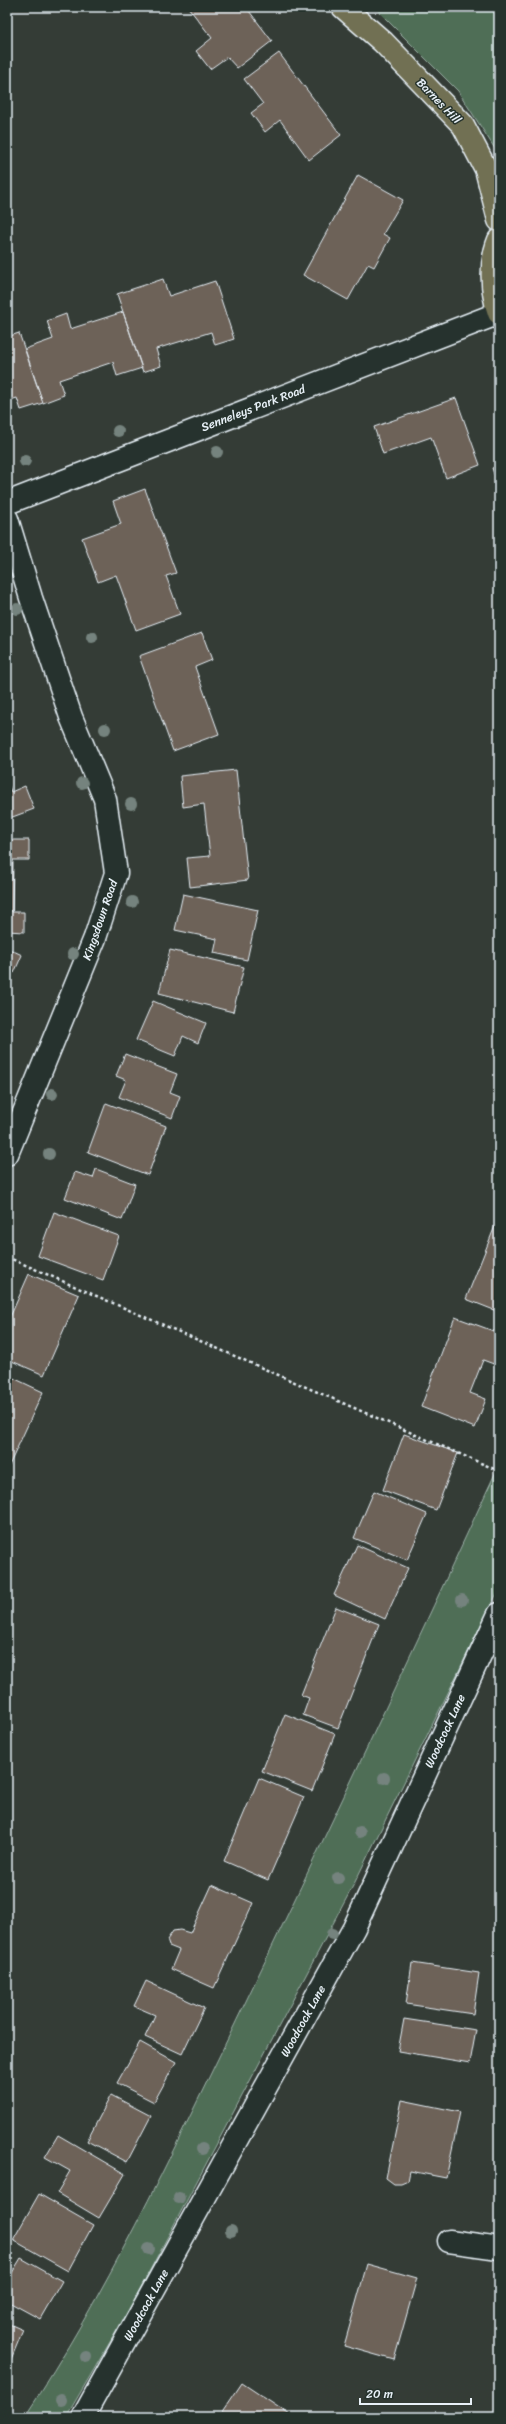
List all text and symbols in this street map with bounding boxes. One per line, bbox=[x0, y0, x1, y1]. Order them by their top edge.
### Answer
street label: Barnes Hill bbox=[411, 73, 467, 130]
street label: Senneleys Park Road bbox=[198, 378, 309, 438]
street label: Kingsdown Road bbox=[76, 875, 125, 963]
street label: Woodcock Lane bbox=[418, 1690, 472, 1772]
street label: Woodcock Lane bbox=[274, 1981, 332, 2061]
street label: Woodcock Lane bbox=[117, 2265, 175, 2345]
scale bar bbox=[360, 2380, 471, 2406]
text: 20 m bbox=[366, 2383, 393, 2405]

